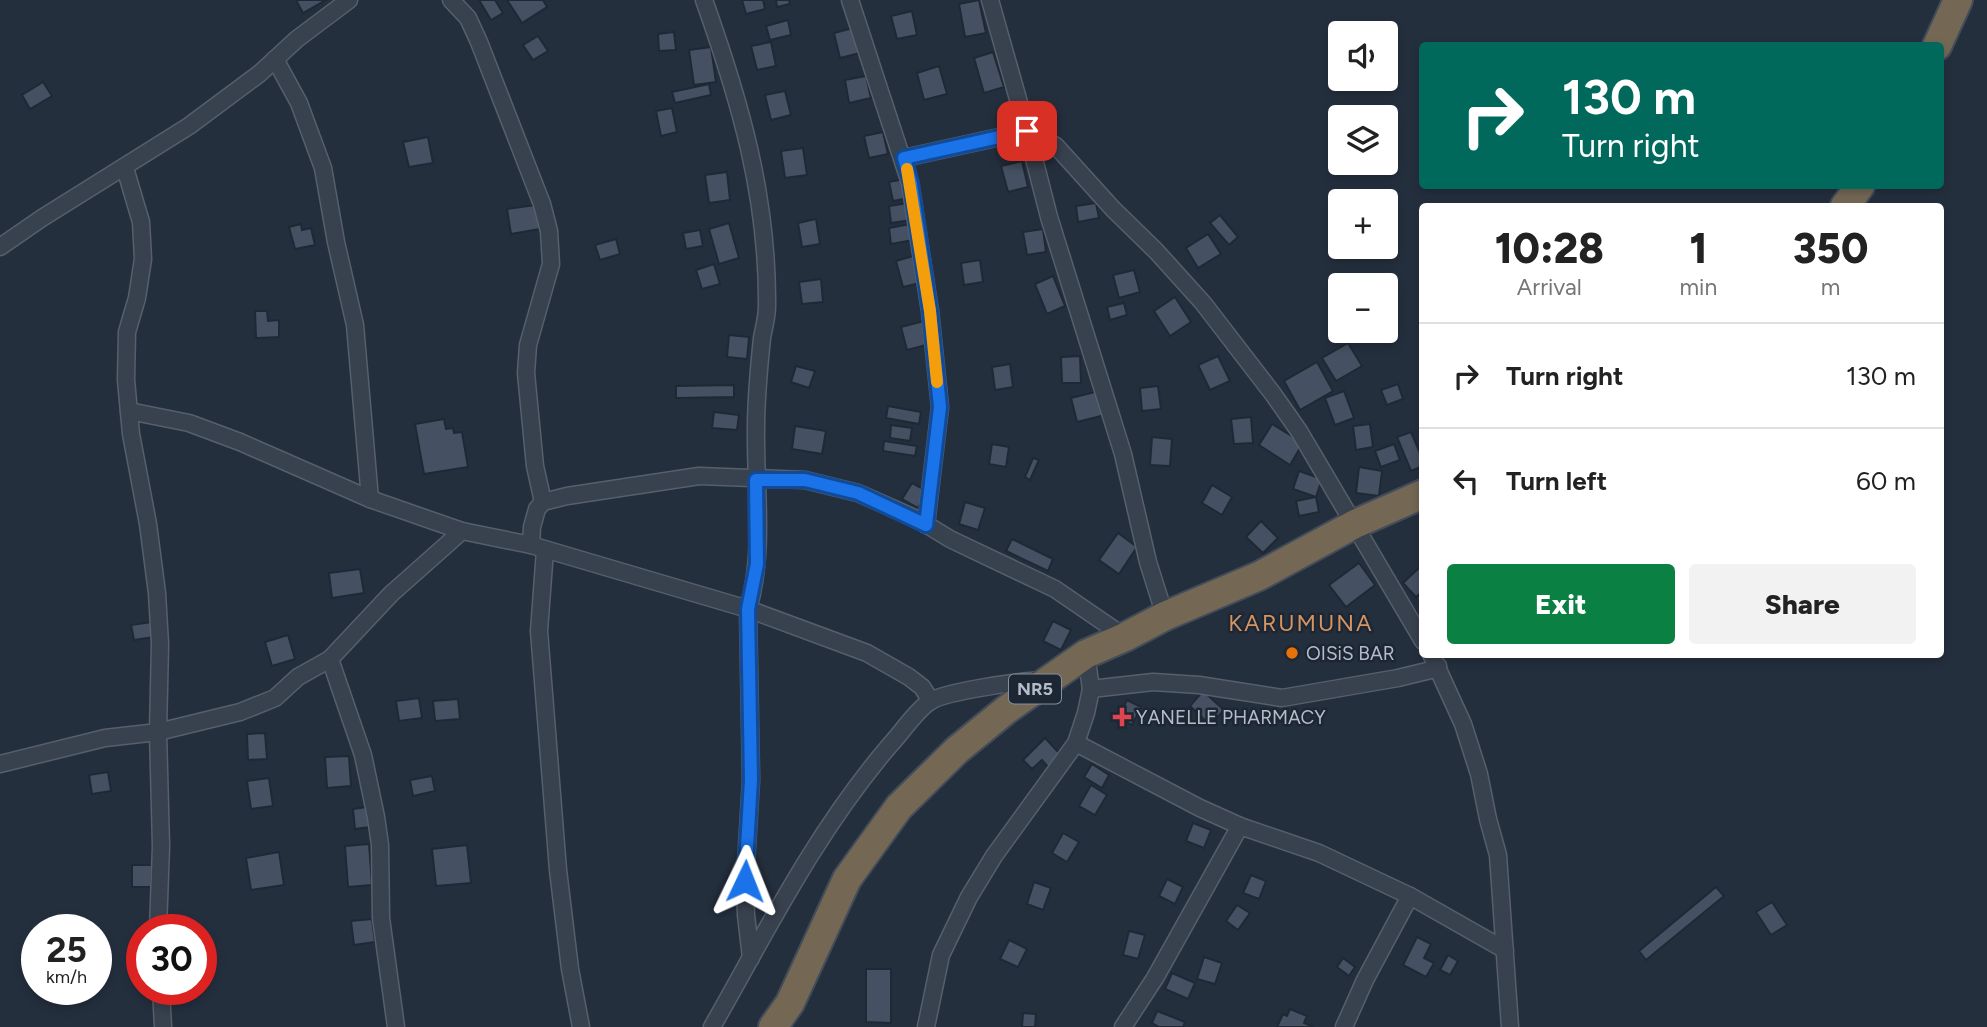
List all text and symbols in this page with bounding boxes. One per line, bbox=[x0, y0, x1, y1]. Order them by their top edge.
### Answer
map controls bbox=[1328, 21, 1398, 343]
button: sound bbox=[1328, 21, 1398, 91]
text: 130 m bbox=[1562, 67, 1696, 126]
icon: right bbox=[1447, 70, 1538, 161]
pin bbox=[997, 101, 1057, 161]
button: layers bbox=[1328, 105, 1398, 175]
icon: arrive bbox=[1008, 112, 1046, 150]
text: Turn right bbox=[1562, 127, 1700, 165]
button: + bbox=[1328, 189, 1398, 259]
text: 10:28 bbox=[1495, 223, 1604, 274]
text: 1 bbox=[1689, 223, 1707, 274]
text: 350 bbox=[1793, 223, 1868, 274]
button: − bbox=[1328, 273, 1398, 343]
text: Arrival bbox=[1517, 273, 1582, 301]
text: min bbox=[1680, 273, 1717, 301]
text: m bbox=[1821, 273, 1840, 301]
icon: right bbox=[1447, 357, 1485, 395]
text: Turn right bbox=[1506, 360, 1623, 392]
text: 130 m bbox=[1846, 360, 1916, 392]
icon: left bbox=[1447, 462, 1485, 500]
text: Turn left bbox=[1506, 465, 1607, 497]
text: 60 m bbox=[1856, 465, 1916, 497]
button: Exit bbox=[1447, 564, 1675, 644]
button: Share bbox=[1689, 564, 1916, 644]
district label: KARUMUNA bbox=[1228, 609, 1374, 637]
place label: OISiS BAR bbox=[1306, 642, 1395, 665]
marker: OISiS BAR bbox=[1284, 645, 1300, 661]
road number: NR5 bbox=[1009, 674, 1061, 704]
place label: YANELLE PHARMACY bbox=[1136, 706, 1326, 729]
marker: YANELLE PHARMACY bbox=[1114, 709, 1130, 725]
position arrow bbox=[708, 844, 782, 918]
speed limit sign: 30 bbox=[126, 914, 217, 1005]
text: 25 bbox=[46, 929, 87, 971]
text: km/h bbox=[46, 966, 87, 988]

